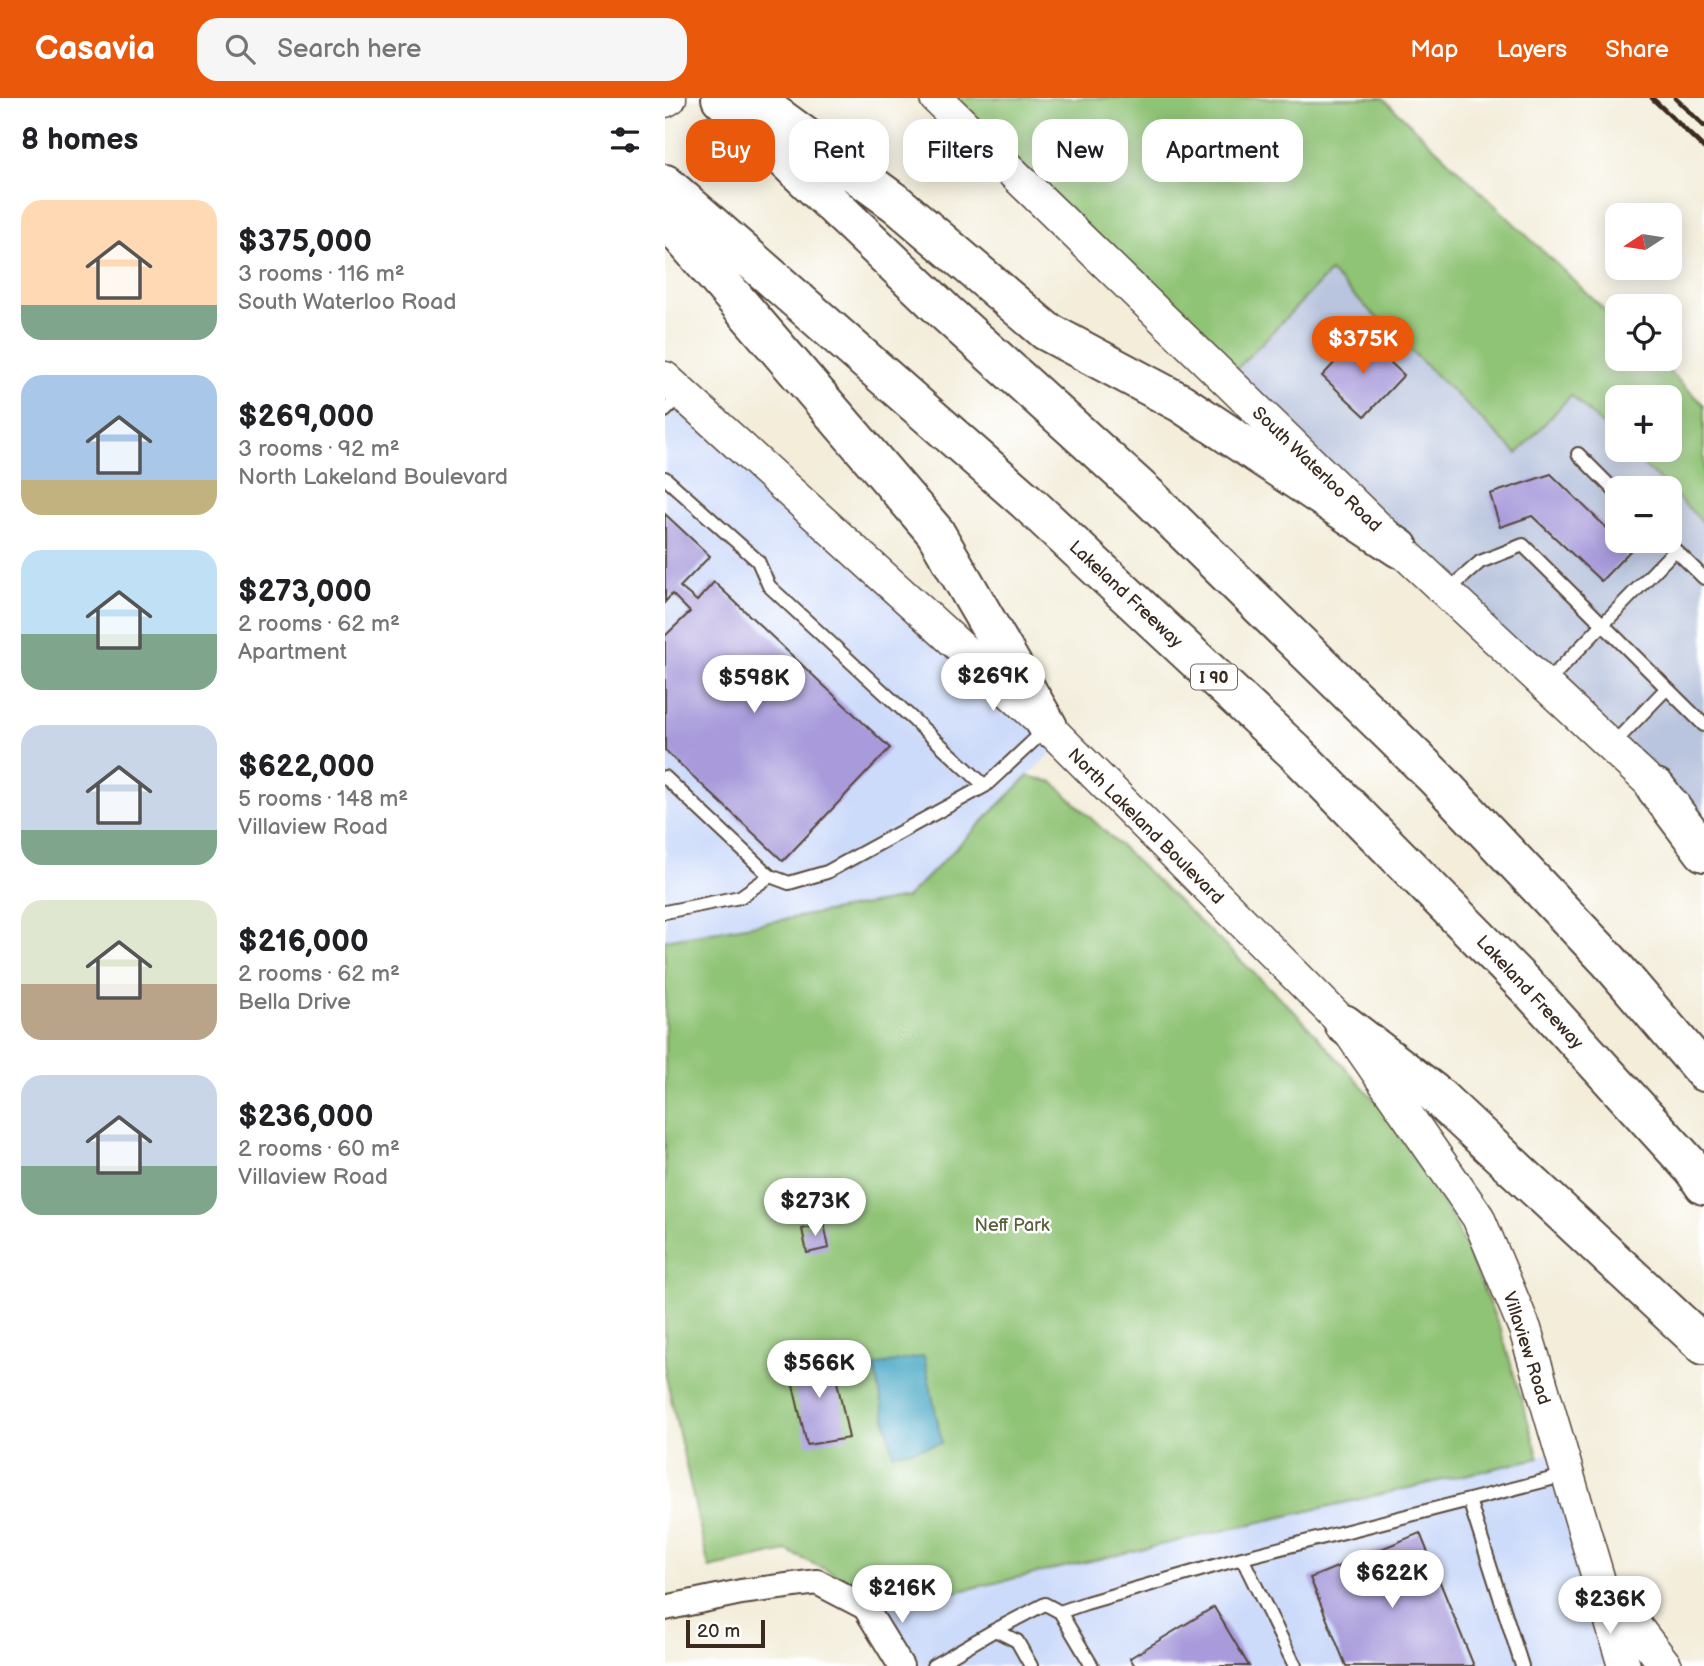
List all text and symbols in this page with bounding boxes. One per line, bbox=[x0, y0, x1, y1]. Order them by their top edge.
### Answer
search box bbox=[197, 18, 687, 81]
text: Casavia bbox=[35, 29, 155, 69]
icon: search bbox=[221, 30, 259, 68]
text: Search here bbox=[277, 34, 421, 65]
text: Map bbox=[1410, 35, 1458, 64]
text: Layers bbox=[1496, 35, 1567, 64]
text: Share bbox=[1605, 35, 1669, 64]
chip: Buy bbox=[686, 119, 775, 182]
chip: Rent bbox=[789, 119, 889, 182]
chip: Filters bbox=[903, 119, 1018, 182]
chip: New bbox=[1032, 119, 1128, 182]
chip: Apartment bbox=[1142, 119, 1303, 182]
icon: filters bbox=[606, 121, 644, 159]
text: 8 homes bbox=[21, 122, 138, 158]
north arrow bbox=[1605, 203, 1682, 280]
map controls bbox=[1605, 203, 1682, 553]
text: $375,000 bbox=[238, 224, 372, 260]
icon: home bbox=[77, 228, 161, 312]
text: 3 rooms · 116 m² bbox=[238, 260, 405, 288]
text: South Waterloo Road bbox=[238, 288, 457, 316]
button: locate bbox=[1605, 294, 1682, 371]
pin: $375K bbox=[1314, 316, 1412, 376]
text: $375K bbox=[1328, 325, 1398, 353]
button: + bbox=[1605, 385, 1682, 462]
text: $269,000 bbox=[238, 399, 374, 435]
street label: South Waterloo Road bbox=[1248, 402, 1385, 536]
icon: home bbox=[77, 403, 161, 487]
text: 3 rooms · 92 m² bbox=[238, 435, 400, 463]
text: North Lakeland Boulevard bbox=[238, 463, 508, 491]
button: − bbox=[1605, 476, 1682, 553]
street label: Lakeland Freeway bbox=[1065, 537, 1187, 653]
text: $273,000 bbox=[238, 574, 372, 610]
icon: home bbox=[77, 578, 161, 662]
text: 2 rooms · 62 m² bbox=[238, 610, 400, 638]
text: Apartment bbox=[238, 638, 347, 666]
pin: $269K bbox=[944, 654, 1042, 713]
pin: $598K bbox=[705, 656, 803, 715]
text: $269K bbox=[957, 662, 1029, 690]
text: $598K bbox=[718, 664, 790, 692]
road number: I 90 bbox=[1191, 664, 1237, 690]
street label: North Lakeland Boulevard bbox=[1064, 744, 1228, 908]
text: $622,000 bbox=[238, 749, 375, 785]
icon: home bbox=[77, 753, 161, 837]
text: 5 rooms · 148 m² bbox=[238, 785, 408, 813]
text: Villaview Road bbox=[238, 813, 388, 841]
text: $216,000 bbox=[238, 924, 369, 960]
icon: home bbox=[77, 928, 161, 1012]
street label: Lakeland Freeway bbox=[1472, 931, 1588, 1054]
text: 2 rooms · 62 m² bbox=[238, 960, 400, 988]
text: Bella Drive bbox=[238, 988, 351, 1016]
text: $236,000 bbox=[238, 1099, 373, 1135]
icon: home bbox=[77, 1103, 161, 1187]
text: 2 rooms · 60 m² bbox=[238, 1135, 400, 1163]
text: Villaview Road bbox=[238, 1163, 388, 1191]
pin: $273K bbox=[766, 1178, 864, 1238]
text: $273K bbox=[780, 1187, 850, 1215]
park label: Neff Park bbox=[975, 1215, 1050, 1236]
street label: Villaview Road bbox=[1498, 1289, 1555, 1407]
pin: $566K bbox=[770, 1340, 868, 1400]
text: $566K bbox=[783, 1349, 855, 1377]
pin: $622K bbox=[1343, 1550, 1441, 1610]
text: $622K bbox=[1356, 1559, 1428, 1587]
pin: $216K bbox=[853, 1566, 951, 1625]
text: $216K bbox=[868, 1574, 936, 1602]
pin: $236K bbox=[1561, 1576, 1659, 1636]
text: $236K bbox=[1574, 1585, 1646, 1613]
scale bar bbox=[686, 1617, 765, 1649]
text: 20 m bbox=[697, 1620, 740, 1643]

